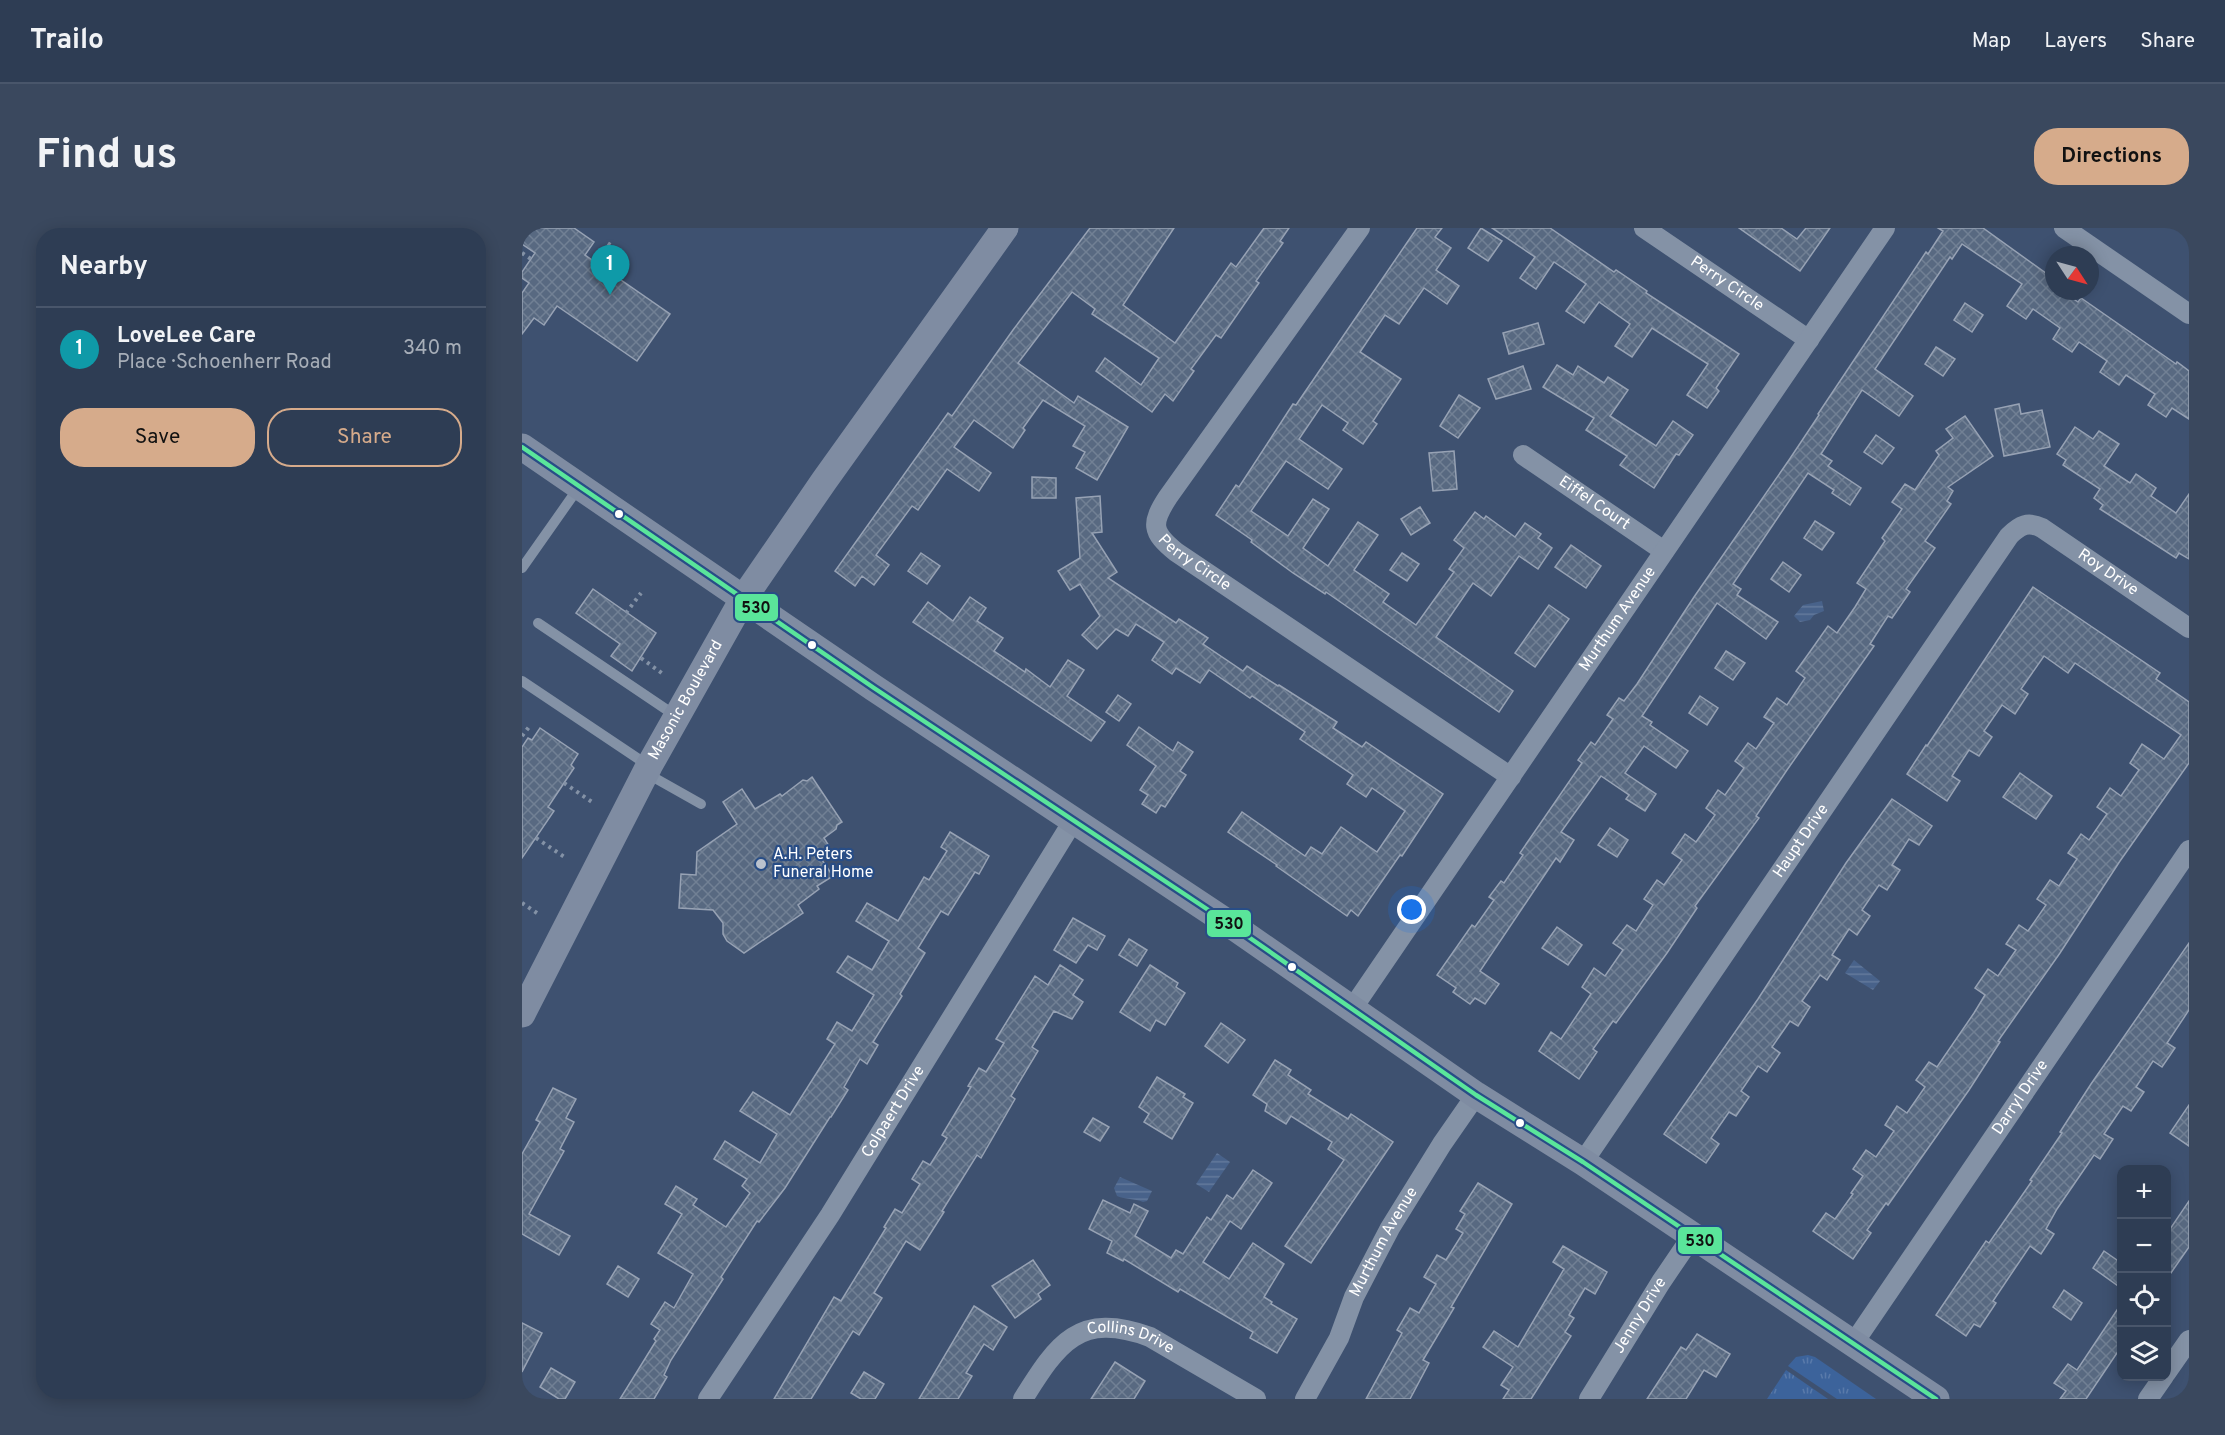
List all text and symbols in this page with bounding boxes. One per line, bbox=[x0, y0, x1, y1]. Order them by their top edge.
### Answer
text: Trailo bbox=[30, 23, 104, 59]
text: Map bbox=[1972, 28, 2011, 55]
text: Layers bbox=[2044, 28, 2107, 55]
text: Share bbox=[2140, 28, 2195, 55]
button: Directions bbox=[2034, 128, 2189, 185]
text: Find us bbox=[36, 130, 177, 183]
pin: 1 bbox=[590, 245, 629, 295]
north arrow bbox=[2045, 246, 2099, 300]
text: Nearby bbox=[60, 251, 148, 284]
street label: Perry Circle bbox=[1686, 252, 1767, 316]
text: LoveLee Care bbox=[117, 323, 256, 350]
text: 1 bbox=[76, 336, 84, 362]
text: 340 m bbox=[403, 336, 462, 362]
text: Place · Schoenherr Road bbox=[117, 350, 332, 376]
button: Save bbox=[60, 408, 255, 467]
button: Share bbox=[267, 408, 462, 467]
street label: Eiffel Court bbox=[1555, 472, 1634, 535]
unlabelled marker bbox=[613, 508, 625, 520]
street label: Perry Circle bbox=[1153, 531, 1234, 596]
street label: Roy Drive bbox=[2074, 545, 2142, 601]
street label: Murthum Avenue bbox=[1575, 563, 1661, 675]
line badge: 530 bbox=[734, 593, 779, 622]
text: 530 bbox=[741, 599, 771, 619]
street label: Masonic Boulevard bbox=[644, 637, 728, 764]
unlabelled marker bbox=[806, 639, 818, 651]
street label: Haupt Drive bbox=[1769, 800, 1833, 882]
place label: A.H. Peters Funeral Home bbox=[773, 845, 873, 883]
marker: A.H. Peters Funeral Home bbox=[754, 857, 768, 871]
your location bbox=[1397, 895, 1426, 924]
line badge: 530 bbox=[1206, 909, 1252, 938]
text: 530 bbox=[1214, 915, 1244, 935]
unlabelled marker bbox=[1286, 961, 1298, 973]
street label: Darryl Drive bbox=[1988, 1056, 2053, 1139]
street label: Colpaert Drive bbox=[858, 1062, 930, 1162]
unlabelled marker bbox=[1514, 1117, 1526, 1129]
map controls bbox=[2117, 1165, 2171, 1381]
button: + bbox=[2117, 1165, 2171, 1219]
street label: Murthum Avenue bbox=[1346, 1184, 1423, 1301]
button: − bbox=[2117, 1219, 2171, 1273]
line badge: 530 bbox=[1677, 1226, 1723, 1255]
text: 530 bbox=[1685, 1232, 1715, 1252]
button: locate bbox=[2117, 1273, 2171, 1327]
street label: Jenny Drive bbox=[1609, 1274, 1671, 1357]
street label: Collins Drive bbox=[1085, 1318, 1178, 1359]
button: layers bbox=[2117, 1327, 2171, 1381]

